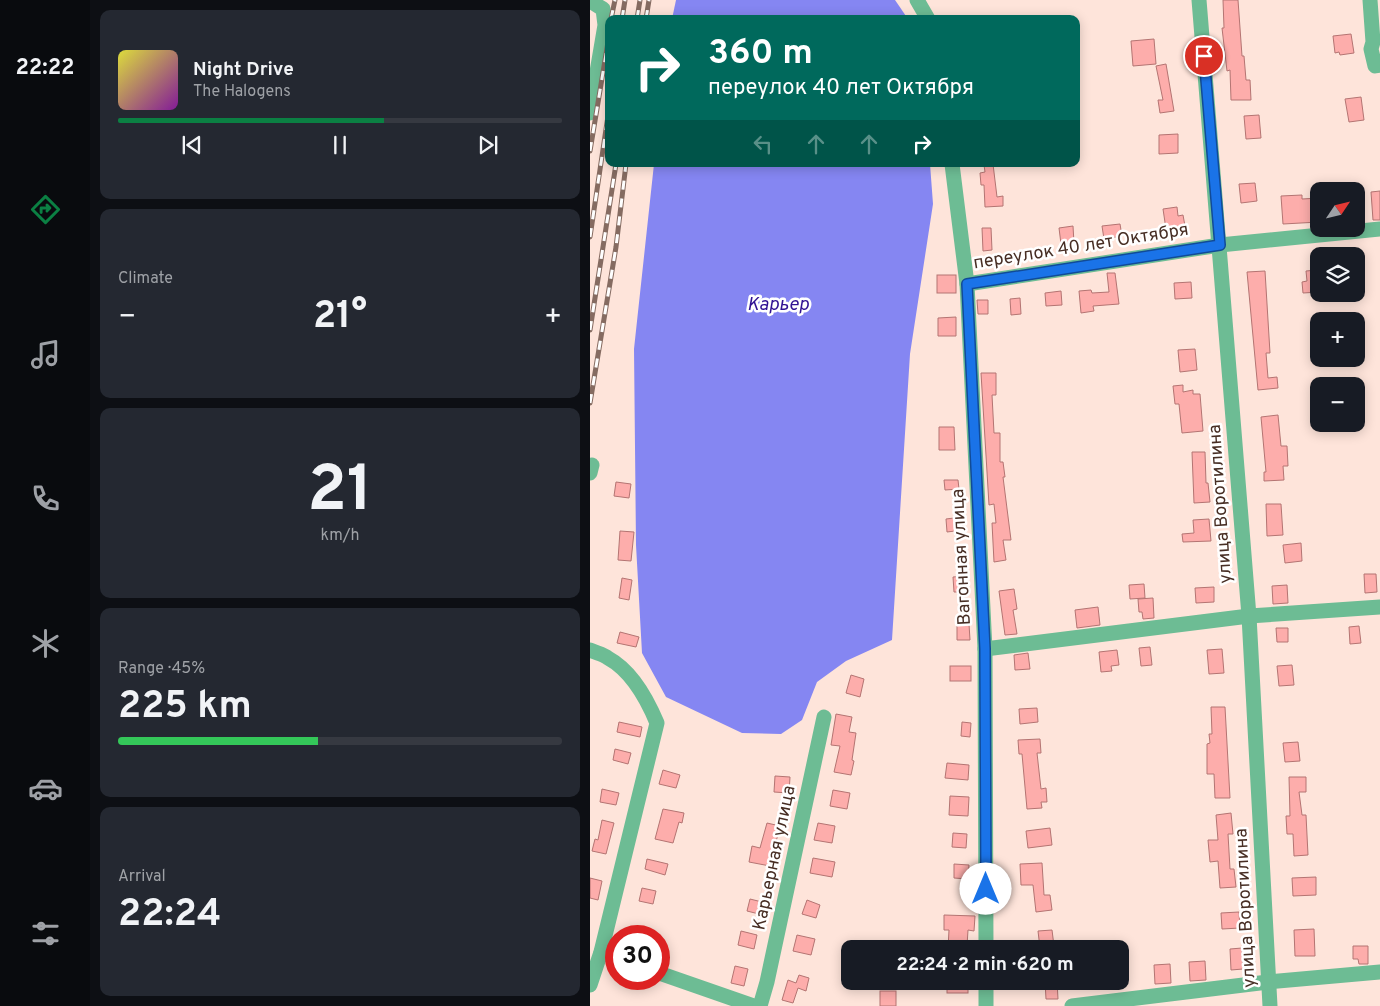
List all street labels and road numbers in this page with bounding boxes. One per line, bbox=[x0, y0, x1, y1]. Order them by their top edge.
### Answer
street label: переулок 40 лет Октября bbox=[972, 219, 1190, 275]
street label: улица Воротилина bbox=[1204, 424, 1238, 584]
street label: Вагонная улица bbox=[947, 488, 977, 626]
street label: Карьерная улица bbox=[748, 783, 802, 933]
street label: улица Воротилина bbox=[1230, 828, 1262, 988]

